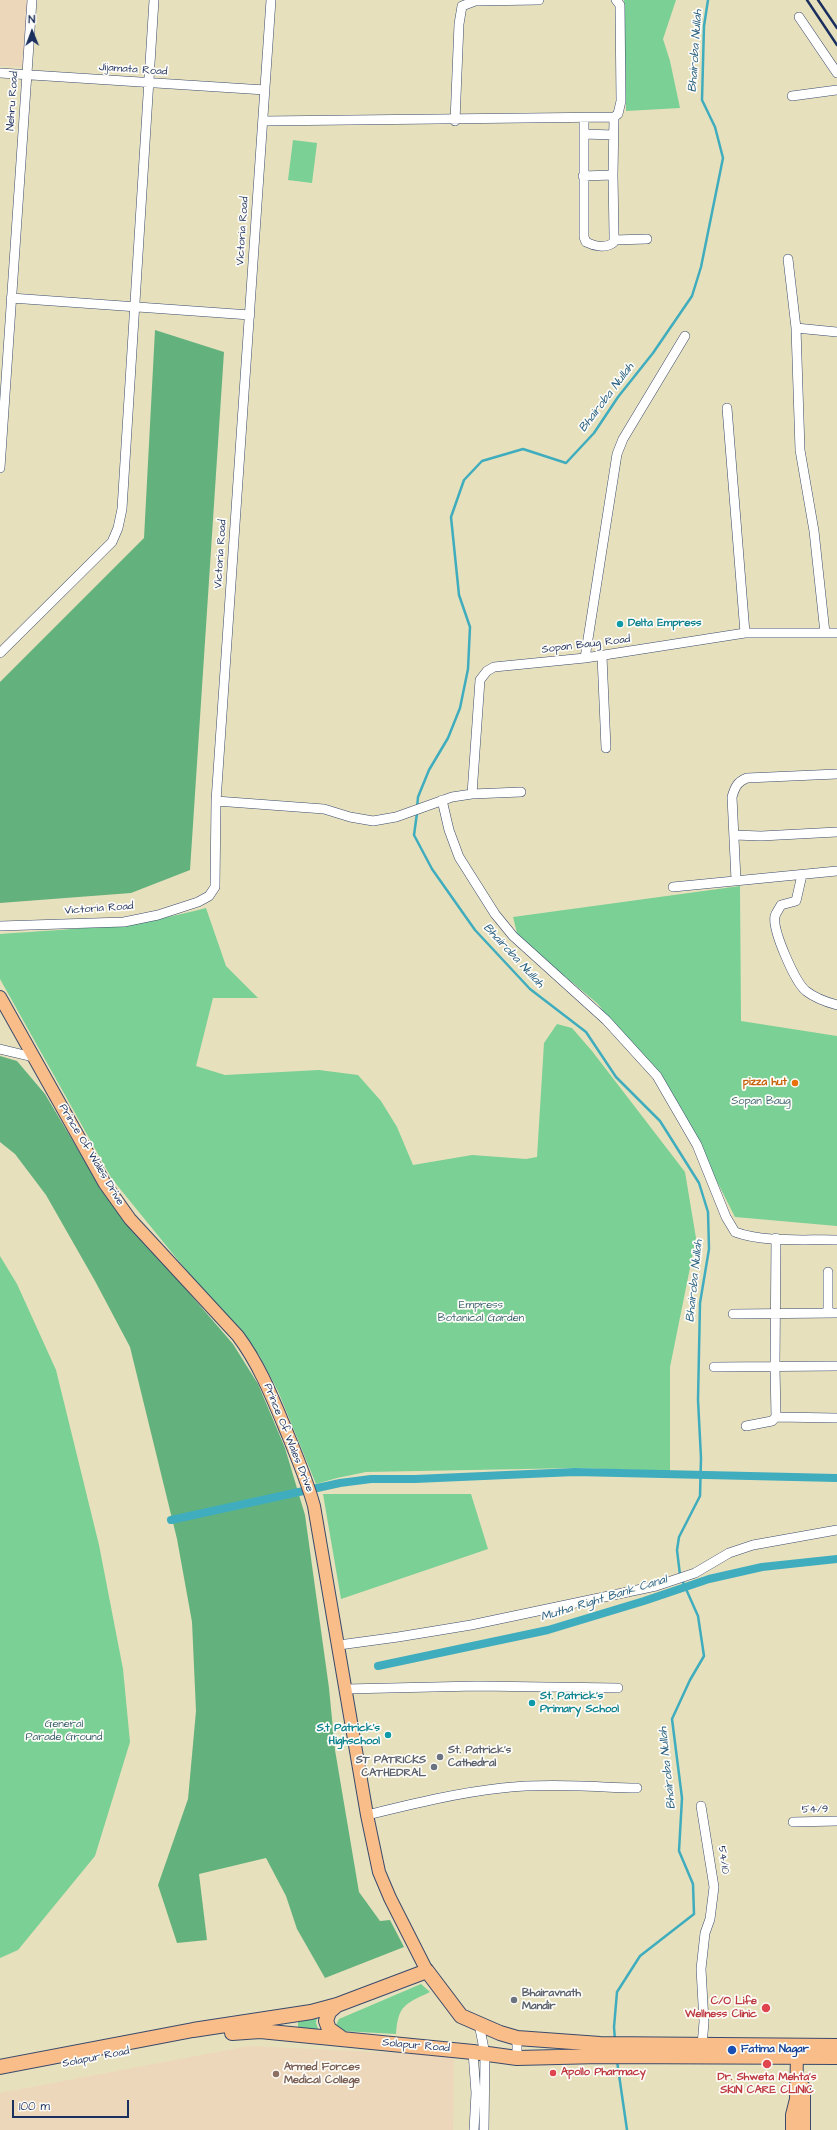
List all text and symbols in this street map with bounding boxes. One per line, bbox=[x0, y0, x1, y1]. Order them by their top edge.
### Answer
water label: Bhairoba Nullah bbox=[686, 9, 706, 93]
north arrow bbox=[12, 12, 52, 52]
text: N bbox=[28, 12, 35, 27]
street label: Jijamata Road bbox=[98, 61, 168, 79]
street label: Nehru Road bbox=[4, 71, 22, 131]
street label: Victoria Road bbox=[234, 196, 252, 266]
water label: Bhairoba Nullah bbox=[576, 361, 638, 435]
street label: Victoria Road bbox=[212, 519, 230, 589]
place label: Delta Empress bbox=[628, 617, 702, 631]
marker: Delta Empress bbox=[615, 619, 625, 629]
street label: Sopan Baug Road bbox=[541, 633, 631, 657]
street label: Victoria Road bbox=[64, 900, 134, 918]
water label: Bhairoba Nullah bbox=[479, 921, 547, 991]
place label: pizza hut bbox=[743, 1076, 787, 1090]
marker: pizza hut bbox=[790, 1078, 800, 1088]
park label: Sopan Baug bbox=[731, 1095, 791, 1109]
street label: Prince Of Wales Drive bbox=[55, 1102, 127, 1208]
water label: Bhairoba Nullah bbox=[684, 1239, 706, 1323]
park label: Empress Botanical Garden bbox=[438, 1299, 524, 1325]
street label: Prince Of Wales Drive bbox=[260, 1382, 316, 1494]
water label: Mutha Right Bank Canal bbox=[539, 1573, 669, 1625]
place label: St. Patrick's Primary School bbox=[540, 1690, 619, 1716]
marker: St. Patrick's Primary School bbox=[527, 1698, 537, 1708]
park label: General Parade Ground bbox=[26, 1718, 102, 1744]
place label: S.t Patrick's Highschool bbox=[317, 1722, 380, 1748]
water label: Bhairoba Nullah bbox=[657, 1726, 679, 1810]
marker: S.t Patrick's Highschool bbox=[383, 1730, 393, 1740]
place label: St. Patrick's Cathedral bbox=[448, 1744, 511, 1770]
marker: St. Patrick's Cathedral bbox=[435, 1752, 445, 1762]
place label: ST PATRICKS CATHEDRAL bbox=[356, 1754, 426, 1780]
marker: ST PATRICKS CATHEDRAL bbox=[429, 1762, 439, 1772]
street label: 54/9 bbox=[802, 1803, 828, 1817]
street label: 54/10 bbox=[714, 1845, 732, 1875]
place label: Bhairavnath Mandir bbox=[522, 1987, 581, 2013]
marker: Bhairavnath Mandir bbox=[509, 1995, 519, 2005]
place label: C/O Life Wellness Clinic bbox=[685, 1995, 757, 2021]
marker: C/O Life Wellness Clinic bbox=[760, 2002, 772, 2014]
street label: Solapur Road bbox=[382, 2036, 450, 2056]
place label: Fatima Nagar bbox=[741, 2043, 809, 2057]
marker: Fatima Nagar bbox=[726, 2044, 738, 2056]
street label: Solapur Road bbox=[61, 2045, 131, 2071]
marker: Dr. Shweta Mehta's SKIN CARE CLINIC bbox=[761, 2058, 773, 2070]
place label: Armed Forces Medical College bbox=[284, 2061, 360, 2087]
place label: Apollo Pharmacy bbox=[561, 2066, 646, 2080]
marker: Apollo Pharmacy bbox=[548, 2068, 558, 2078]
marker: Armed Forces Medical College bbox=[271, 2069, 281, 2079]
place label: Dr. Shweta Mehta's SKIN CARE CLINIC bbox=[718, 2071, 816, 2097]
scale bar bbox=[14, 2092, 131, 2118]
text: 100 m bbox=[19, 2098, 50, 2115]

